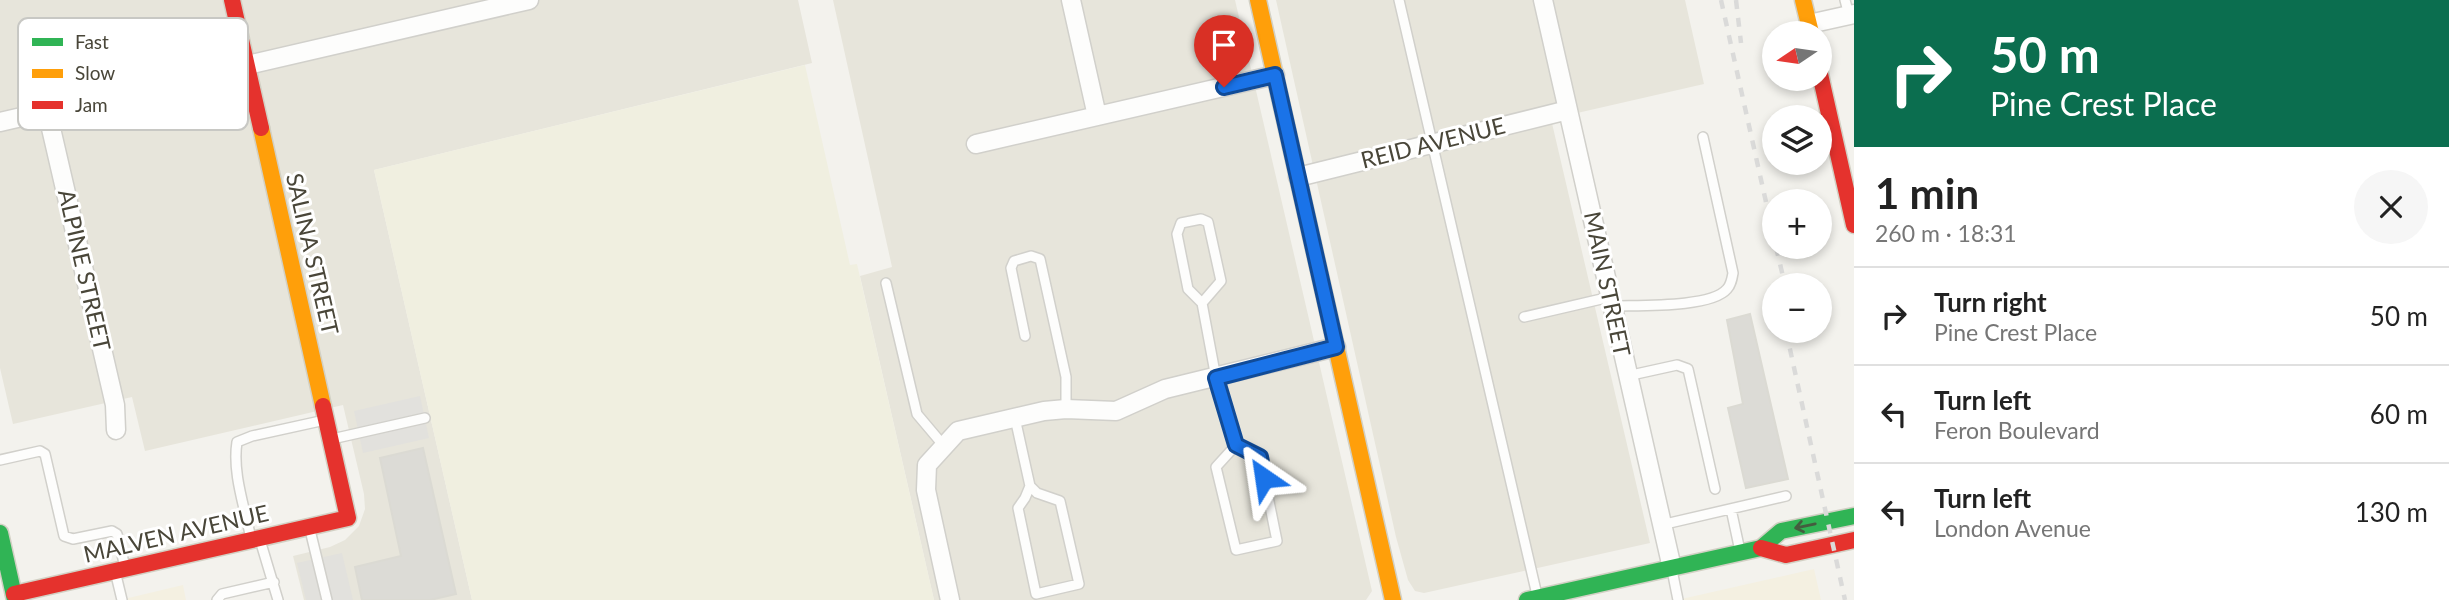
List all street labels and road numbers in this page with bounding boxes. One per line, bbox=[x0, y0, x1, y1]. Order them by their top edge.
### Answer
street label: REID AVENUE bbox=[1358, 111, 1508, 173]
street label: SALINA STREET bbox=[281, 170, 345, 338]
street label: ALPINE STREET bbox=[53, 186, 117, 354]
street label: MAIN STREET bbox=[1579, 209, 1637, 359]
street label: MALVEN AVENUE bbox=[80, 498, 271, 568]

